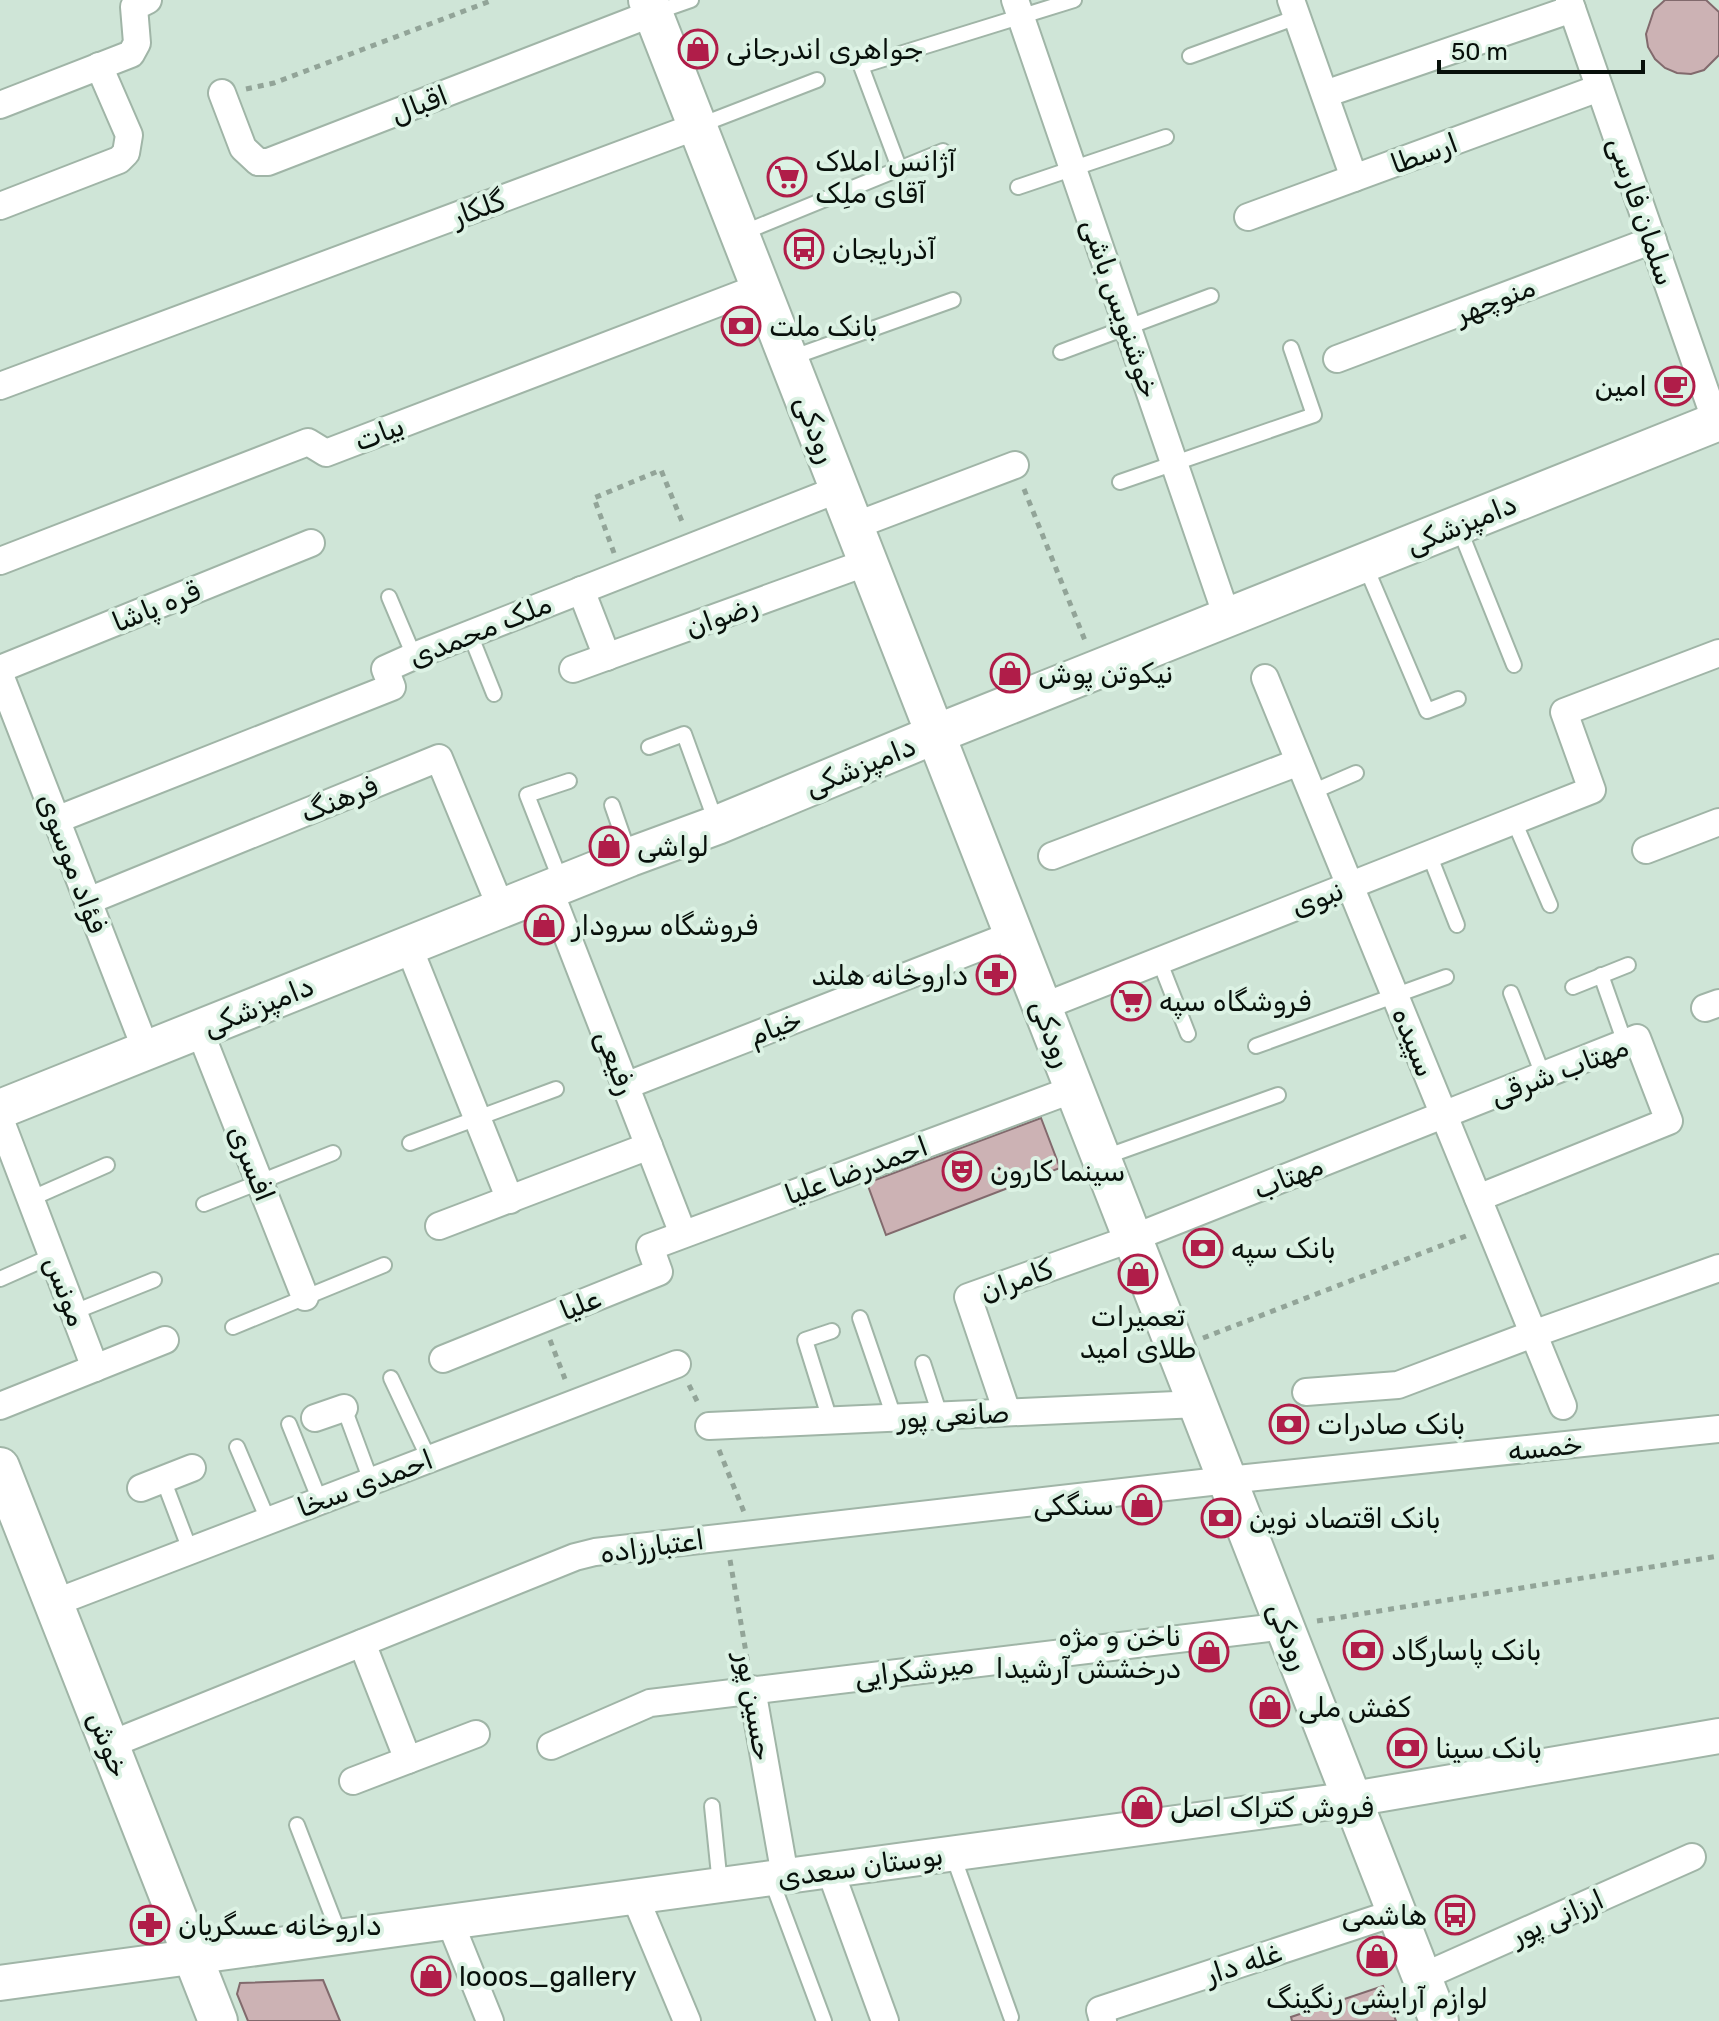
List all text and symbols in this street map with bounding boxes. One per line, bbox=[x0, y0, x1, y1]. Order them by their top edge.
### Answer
scale bar bbox=[1439, 24, 1643, 74]
shop icon: جواهری اندرجانی bbox=[677, 28, 719, 70]
place label: جواهری اندرجانی bbox=[726, 33, 923, 66]
text: 50 m bbox=[1451, 38, 1508, 66]
street label: اقبال bbox=[386, 79, 452, 130]
street label: ارسطا bbox=[1386, 126, 1462, 181]
street label: سلمان فارسی bbox=[1601, 133, 1682, 290]
place label: آژانس املاک آقای ملِک bbox=[815, 145, 956, 210]
supermarket icon: آژانس املاک آقای ملِک bbox=[766, 156, 808, 198]
street label: گلکار bbox=[445, 184, 509, 234]
street label: خوشنویس باشی bbox=[1074, 214, 1167, 402]
bus stop icon: آذربایجان bbox=[783, 228, 825, 270]
place label: آذربایجان bbox=[832, 233, 936, 266]
street label: منوچهر bbox=[1449, 270, 1540, 331]
bank icon: بانک ملت bbox=[720, 305, 762, 347]
place label: بانک ملت bbox=[769, 310, 878, 343]
cafe icon: امین bbox=[1654, 365, 1696, 407]
place label: امین bbox=[1595, 370, 1647, 403]
street label: رودکی bbox=[788, 391, 843, 468]
street label: بیات bbox=[350, 409, 409, 458]
street label: دامپزشکی bbox=[1401, 487, 1522, 563]
street label: قره پاشا bbox=[107, 574, 206, 641]
street label: ملک محمدی bbox=[404, 587, 556, 674]
street label: رضوان bbox=[681, 588, 762, 645]
shop icon: نیکوتن پوش bbox=[989, 652, 1031, 694]
place label: نیکوتن پوش bbox=[1038, 657, 1173, 692]
street label: دامپزشکی bbox=[800, 729, 921, 805]
street label: فرهنگ bbox=[296, 769, 382, 830]
street label: فؤاد موسوی bbox=[31, 789, 114, 938]
shop icon: لواشی bbox=[588, 825, 630, 867]
place label: لواشی bbox=[637, 830, 709, 863]
street label: نبوی bbox=[1286, 874, 1348, 923]
shop icon: فروشگاه سرودار bbox=[523, 904, 565, 946]
place label: فروشگاه سرودار bbox=[570, 909, 758, 942]
pharmacy icon: داروخانه هلند bbox=[975, 954, 1017, 996]
place label: داروخانه هلند bbox=[811, 959, 968, 992]
street label: دامپزشکی bbox=[198, 969, 319, 1045]
supermarket icon: فروشگاه سپه bbox=[1110, 980, 1152, 1022]
place label: فروشگاه سپه bbox=[1159, 985, 1311, 1020]
street label: رودکی bbox=[1024, 995, 1079, 1072]
street label: خیام bbox=[744, 1003, 807, 1054]
street label: سپیده bbox=[1383, 1003, 1442, 1082]
street label: رفیعی bbox=[588, 1025, 643, 1099]
street label: مهتاب شرقی bbox=[1485, 1030, 1633, 1113]
street label: افسری bbox=[221, 1120, 282, 1206]
street label: احمدرضا علیا bbox=[780, 1129, 932, 1212]
street label: مهتاب bbox=[1249, 1149, 1328, 1206]
theatre icon: سینما کارون bbox=[941, 1150, 983, 1192]
place label: سینما کارون bbox=[990, 1155, 1125, 1188]
bank icon: بانک سپه bbox=[1182, 1227, 1224, 1269]
place label: بانک سپه bbox=[1231, 1232, 1336, 1267]
street label: مونس bbox=[37, 1251, 94, 1331]
street label: کامران bbox=[975, 1252, 1057, 1309]
shop icon: تعمیرات طلای امید bbox=[1117, 1253, 1159, 1295]
street label: علیا bbox=[555, 1281, 605, 1327]
place label: تعمیرات طلای امید bbox=[1080, 1300, 1196, 1365]
street label: صانعی پور bbox=[894, 1396, 1010, 1437]
bank icon: بانک صادرات bbox=[1268, 1403, 1310, 1445]
place label: بانک صادرات bbox=[1317, 1408, 1465, 1441]
street label: خمسه bbox=[1506, 1427, 1584, 1468]
street label: احمدی سخا bbox=[293, 1443, 438, 1524]
shop icon: سنگکی bbox=[1121, 1484, 1163, 1526]
place label: سنگکی bbox=[1033, 1489, 1114, 1522]
bank icon: بانک اقتصاد نوین bbox=[1200, 1497, 1242, 1539]
place label: بانک اقتصاد نوین bbox=[1249, 1502, 1441, 1535]
street label: اعتبارزاده bbox=[598, 1523, 706, 1570]
street label: رودکی bbox=[1261, 1598, 1316, 1675]
place label: ناخن و مژه درخشش آرشیدا bbox=[996, 1620, 1181, 1685]
bank icon: بانک پاسارگاد bbox=[1342, 1629, 1384, 1671]
shop icon: ناخن و مژه درخشش آرشیدا bbox=[1188, 1631, 1230, 1673]
place label: بانک پاسارگاد bbox=[1391, 1634, 1541, 1669]
street label: حسین پور bbox=[726, 1647, 780, 1763]
street label: میرشکرایی bbox=[853, 1647, 975, 1694]
shop icon: کفش ملی bbox=[1249, 1686, 1291, 1728]
place label: کفش ملی bbox=[1298, 1691, 1411, 1724]
street label: خوش bbox=[81, 1707, 136, 1782]
bank icon: بانک سینا bbox=[1386, 1727, 1428, 1769]
place label: بانک سینا bbox=[1435, 1732, 1542, 1765]
shop icon: فروش کتراک اصل bbox=[1121, 1786, 1163, 1828]
place label: فروش کتراک اصل bbox=[1170, 1791, 1374, 1824]
street label: بوستان سعدی bbox=[775, 1839, 945, 1894]
street label: ارزانی پور bbox=[1504, 1882, 1610, 1955]
bus stop icon: هاشمی bbox=[1434, 1894, 1476, 1936]
place label: هاشمی bbox=[1342, 1899, 1427, 1932]
pharmacy icon: داروخانه عسگریان bbox=[129, 1904, 171, 1946]
place label: داروخانه عسگریان bbox=[178, 1909, 382, 1942]
shop icon: لوازم آرايشی رنگينگ bbox=[1356, 1935, 1398, 1977]
street label: غله دار bbox=[1199, 1936, 1285, 1992]
shop icon: looos_gallery bbox=[410, 1955, 452, 1997]
place label: looos_gallery bbox=[459, 1960, 637, 1993]
place label: لوازم آرايشی رنگينگ bbox=[1266, 1982, 1488, 2017]

